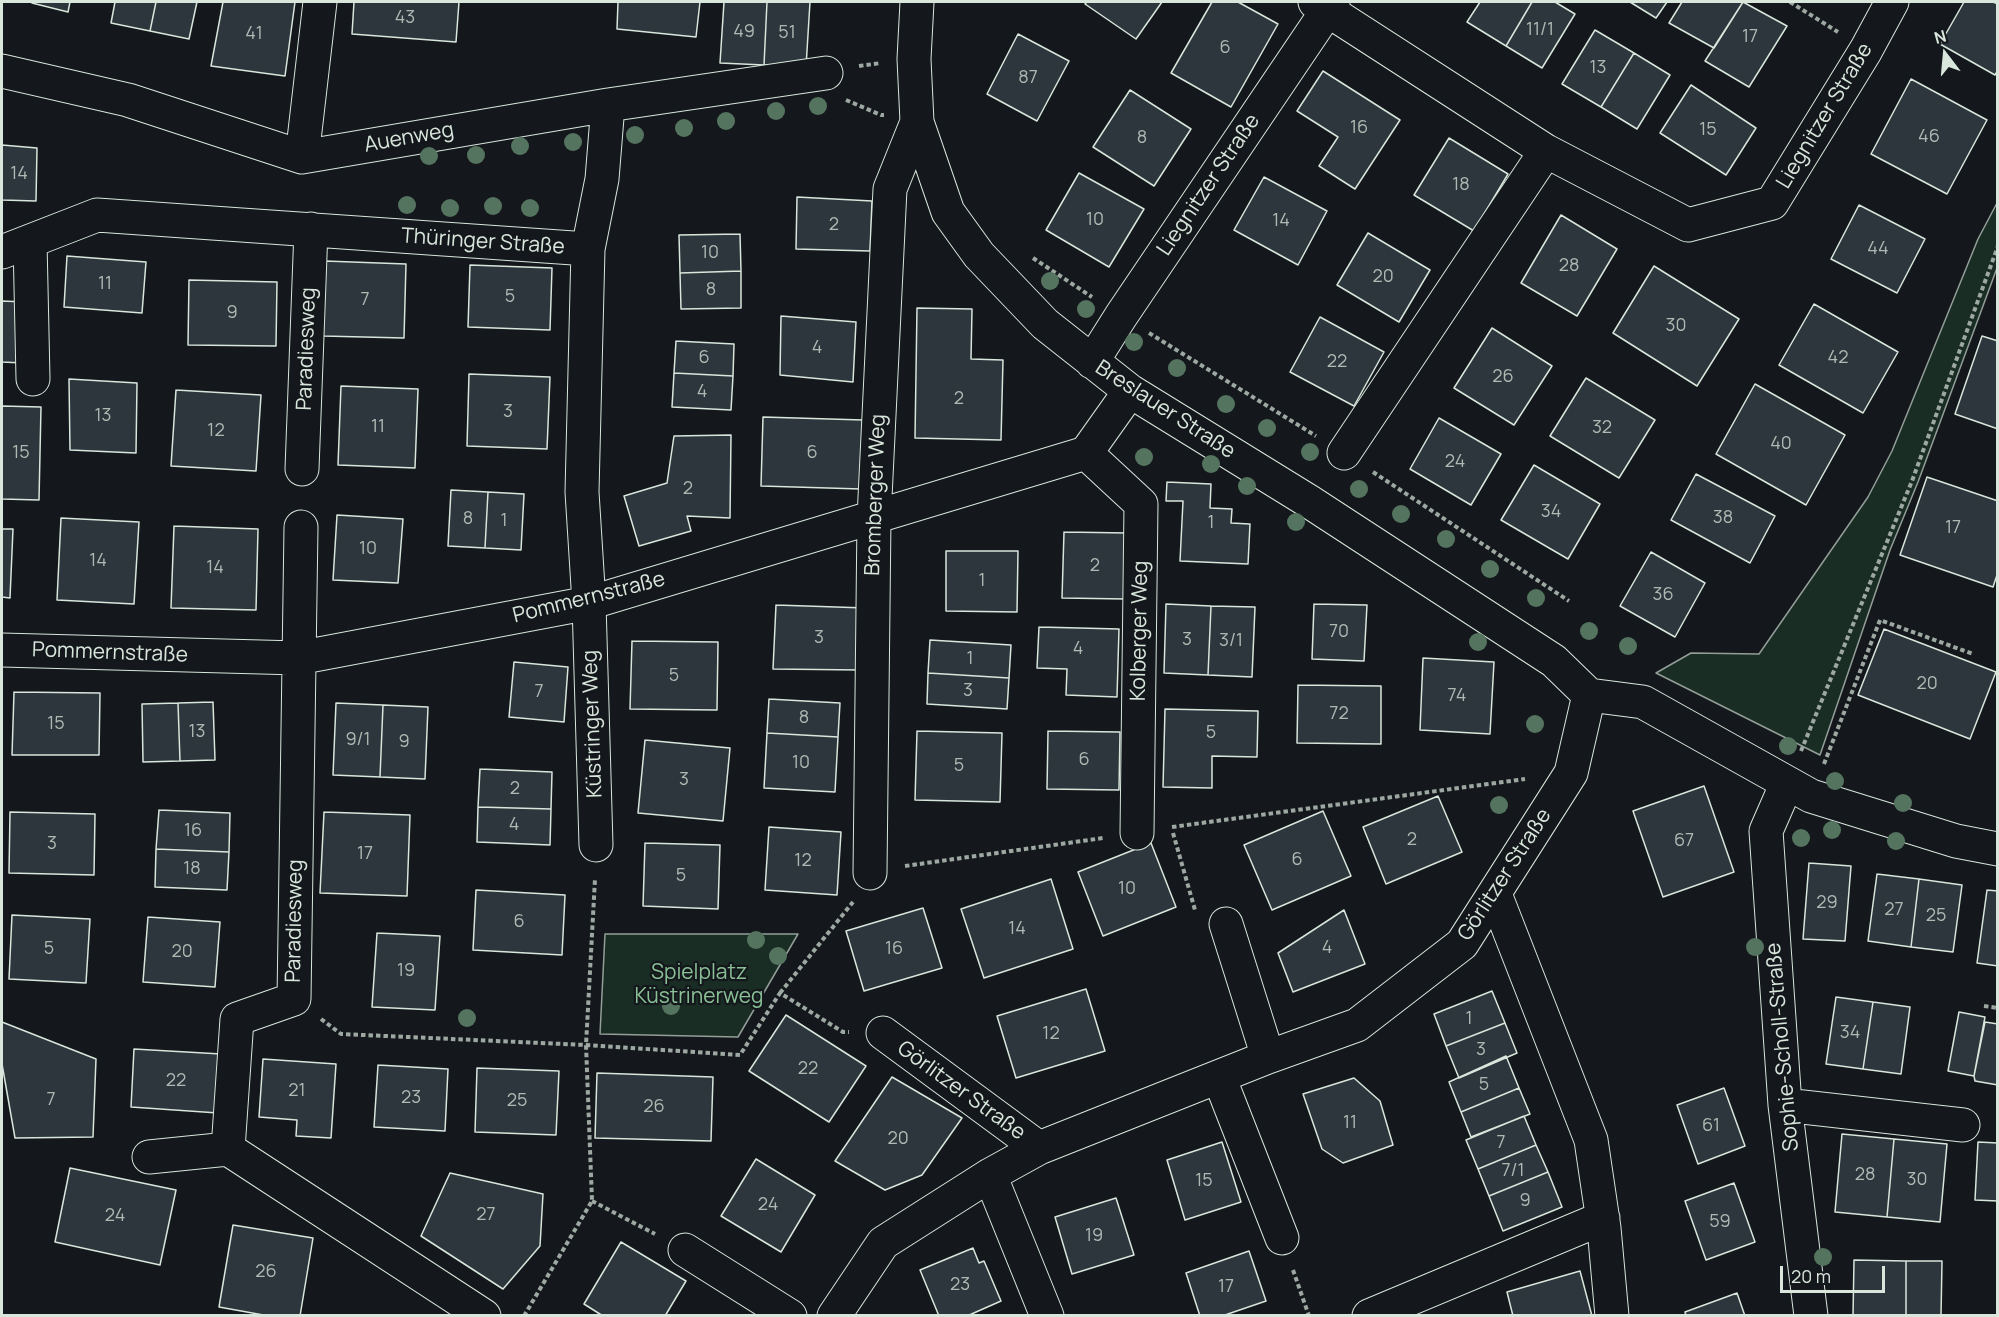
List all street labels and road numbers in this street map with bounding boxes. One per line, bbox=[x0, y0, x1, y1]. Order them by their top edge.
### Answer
street label: Liegnitzer Straße bbox=[1772, 39, 1878, 193]
street label: Liegnitzer Straße bbox=[1152, 109, 1266, 261]
street label: Auenweg bbox=[362, 118, 456, 158]
street label: Thüringer Straße bbox=[400, 224, 566, 260]
street label: Paradiesweg bbox=[292, 287, 322, 411]
street label: Breslauer Straße bbox=[1090, 355, 1240, 465]
street label: Bromberger Weg bbox=[861, 414, 891, 576]
street label: Kolberger Weg bbox=[1126, 561, 1154, 701]
street label: Pommernstraße bbox=[510, 567, 668, 629]
street label: Pommernstraße bbox=[32, 638, 188, 668]
street label: Küstringer Weg bbox=[578, 650, 608, 798]
street label: Görlitzer Straße bbox=[1453, 804, 1557, 946]
street label: Paradiesweg bbox=[281, 859, 309, 983]
street label: Sophie-Scholl-Straße bbox=[1761, 942, 1805, 1152]
street label: Görlitzer Straße bbox=[892, 1036, 1030, 1146]

